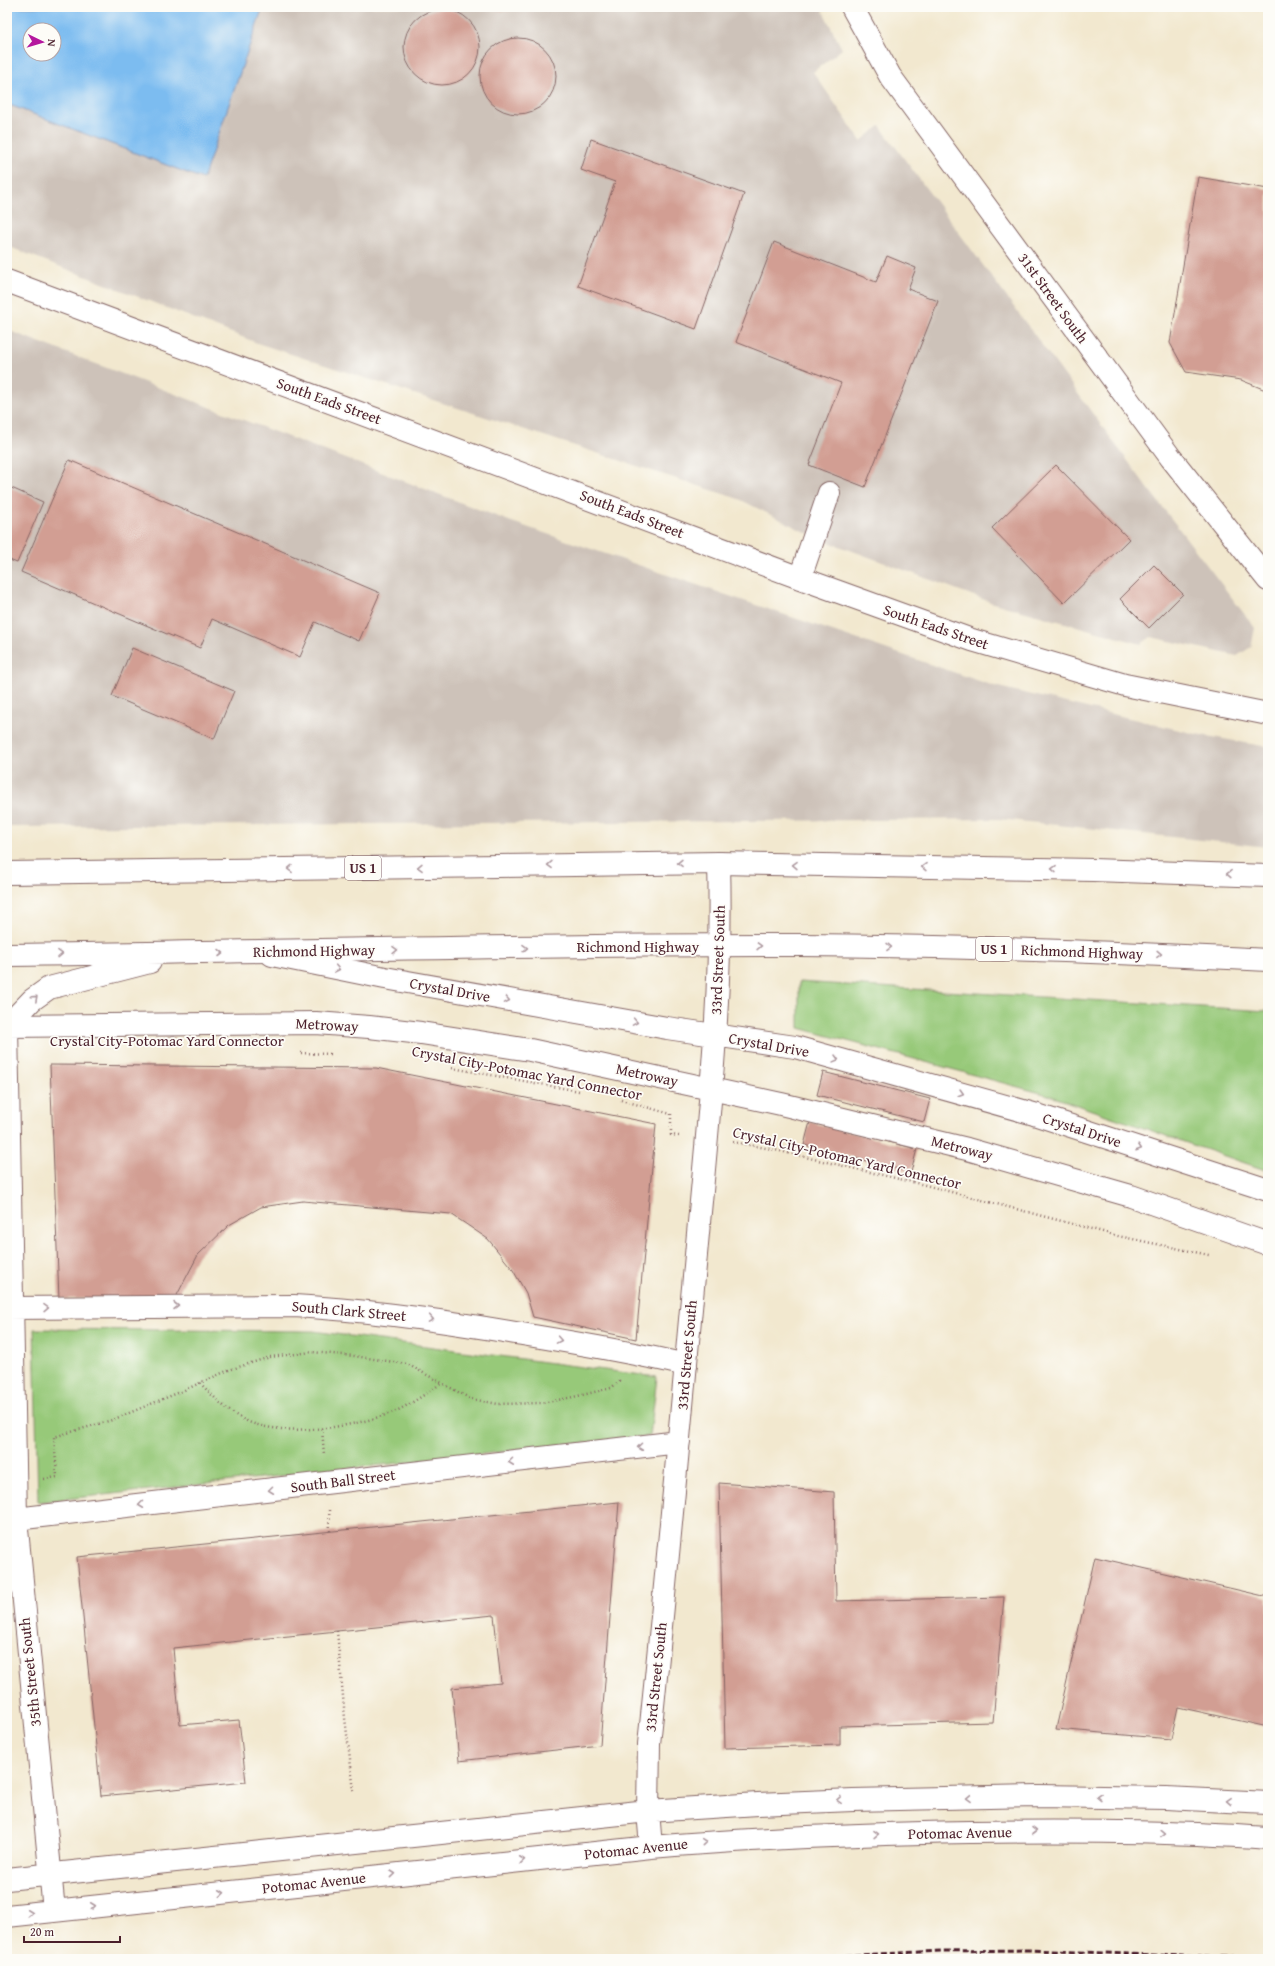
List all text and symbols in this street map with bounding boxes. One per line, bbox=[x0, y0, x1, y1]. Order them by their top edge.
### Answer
north arrow bbox=[22, 22, 62, 62]
text: N bbox=[44, 39, 60, 48]
street label: 31st Street South bbox=[1013, 248, 1094, 348]
street label: South Eads Street bbox=[274, 372, 385, 429]
street label: South Eads Street bbox=[577, 484, 688, 543]
street label: South Eads Street bbox=[881, 599, 992, 655]
road number: US 1 bbox=[345, 856, 381, 880]
one-way arrow bbox=[677, 859, 683, 867]
one-way arrow bbox=[547, 861, 553, 869]
one-way arrow bbox=[792, 861, 798, 869]
one-way arrow bbox=[417, 863, 423, 871]
one-way arrow bbox=[921, 863, 927, 871]
one-way arrow bbox=[287, 865, 293, 873]
one-way arrow bbox=[1051, 865, 1057, 873]
one-way arrow bbox=[1226, 870, 1232, 879]
street label: 33rd Street South bbox=[705, 904, 730, 1015]
street label: Richmond Highway bbox=[577, 936, 700, 957]
road number: US 1 bbox=[976, 937, 1012, 961]
street label: Richmond Highway bbox=[253, 939, 376, 962]
street label: Richmond Highway bbox=[1021, 939, 1144, 964]
one-way arrow bbox=[756, 942, 762, 950]
one-way arrow bbox=[886, 943, 892, 951]
one-way arrow bbox=[522, 944, 528, 952]
one-way arrow bbox=[392, 946, 398, 954]
one-way arrow bbox=[218, 949, 224, 957]
one-way arrow bbox=[57, 950, 63, 958]
one-way arrow bbox=[1156, 950, 1162, 959]
one-way arrow bbox=[334, 964, 341, 972]
street label: Crystal Drive bbox=[408, 972, 492, 1007]
one-way arrow bbox=[504, 995, 510, 1003]
one-way arrow bbox=[30, 996, 37, 1003]
street label: Metroway bbox=[295, 1012, 360, 1037]
one-way arrow bbox=[632, 1017, 638, 1026]
street label: Crystal Drive bbox=[727, 1027, 811, 1062]
street label: Crystal City-Potomac Yard Connector bbox=[50, 1030, 284, 1051]
street label: Crystal City-Potomac Yard Connector bbox=[410, 1040, 644, 1105]
one-way arrow bbox=[833, 1054, 839, 1062]
street label: Metroway bbox=[614, 1058, 681, 1091]
one-way arrow bbox=[958, 1088, 965, 1097]
street label: Crystal Drive bbox=[1040, 1107, 1124, 1152]
street label: Crystal City-Potomac Yard Connector bbox=[731, 1121, 963, 1194]
street label: Metroway bbox=[929, 1130, 996, 1165]
one-way arrow bbox=[1136, 1143, 1143, 1152]
street label: South Clark Street bbox=[291, 1295, 408, 1326]
street label: 33rd Street South bbox=[671, 1299, 702, 1411]
one-way arrow bbox=[173, 1302, 179, 1310]
one-way arrow bbox=[43, 1304, 49, 1312]
one-way arrow bbox=[428, 1314, 434, 1323]
one-way arrow bbox=[556, 1336, 563, 1344]
one-way arrow bbox=[637, 1442, 643, 1451]
one-way arrow bbox=[508, 1457, 514, 1466]
street label: South Ball Street bbox=[289, 1464, 397, 1497]
one-way arrow bbox=[268, 1485, 274, 1494]
one-way arrow bbox=[138, 1500, 145, 1509]
street label: 35th Street South bbox=[13, 1616, 46, 1728]
street label: 33rd Street South bbox=[639, 1621, 672, 1733]
one-way arrow bbox=[966, 1793, 972, 1802]
one-way arrow bbox=[1096, 1793, 1102, 1801]
one-way arrow bbox=[836, 1796, 842, 1805]
one-way arrow bbox=[1226, 1797, 1232, 1805]
street label: Potomac Avenue bbox=[908, 1821, 1012, 1844]
one-way arrow bbox=[1031, 1827, 1037, 1835]
one-way arrow bbox=[1160, 1829, 1167, 1838]
one-way arrow bbox=[873, 1830, 879, 1838]
street label: Potomac Avenue bbox=[583, 1833, 689, 1864]
one-way arrow bbox=[701, 1838, 707, 1847]
one-way arrow bbox=[519, 1856, 525, 1865]
street label: Potomac Avenue bbox=[261, 1867, 367, 1898]
one-way arrow bbox=[390, 1870, 396, 1879]
one-way arrow bbox=[219, 1888, 225, 1897]
one-way arrow bbox=[90, 1902, 96, 1911]
one-way arrow bbox=[27, 1909, 33, 1918]
scale bar bbox=[24, 1918, 120, 1944]
text: 20 m bbox=[30, 1923, 54, 1940]

